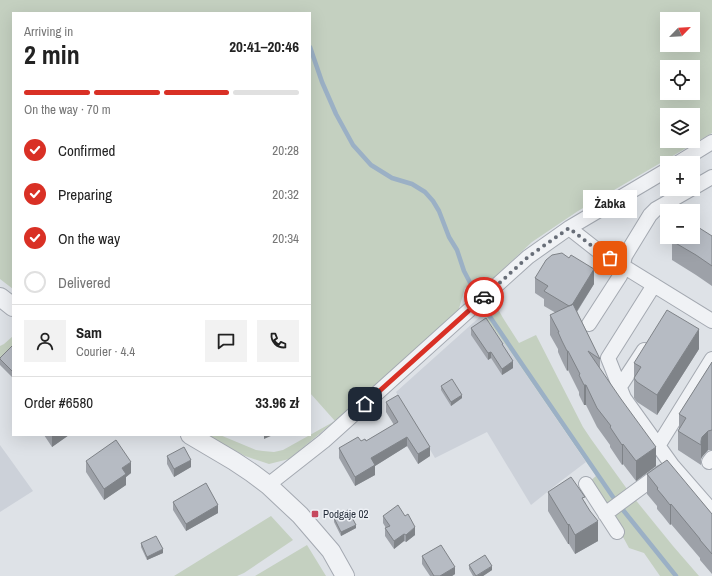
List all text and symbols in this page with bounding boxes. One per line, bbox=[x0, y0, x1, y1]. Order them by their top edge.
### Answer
north arrow bbox=[660, 12, 700, 52]
map controls bbox=[660, 12, 700, 244]
text: Arriving in bbox=[24, 23, 73, 40]
text: 20:41–20:46 bbox=[229, 36, 299, 57]
text: 2 min bbox=[24, 37, 80, 72]
button: locate bbox=[660, 60, 700, 100]
text: On the way · 70 m bbox=[24, 101, 111, 118]
button: layers bbox=[660, 108, 700, 148]
icon: check bbox=[24, 139, 46, 161]
text: Confirmed bbox=[58, 140, 115, 161]
text: 20:28 bbox=[272, 142, 299, 159]
button: + bbox=[660, 156, 700, 196]
icon: check bbox=[24, 183, 46, 205]
text: Preparing bbox=[58, 184, 112, 205]
text: 20:32 bbox=[272, 186, 299, 203]
callout: Żabka bbox=[583, 190, 637, 218]
text: Żabka bbox=[595, 195, 625, 212]
button: − bbox=[660, 204, 700, 244]
icon: check bbox=[24, 227, 46, 249]
text: On the way bbox=[58, 228, 120, 249]
text: 20:34 bbox=[272, 230, 299, 247]
pin bbox=[593, 241, 627, 275]
icon: bag bbox=[599, 247, 621, 269]
text: Delivered bbox=[58, 272, 111, 293]
courier bbox=[464, 277, 504, 317]
icon: car bbox=[473, 286, 495, 308]
button: person bbox=[24, 320, 66, 362]
button: chat bbox=[205, 320, 247, 362]
button: phone bbox=[257, 320, 299, 362]
text: Sam bbox=[76, 322, 102, 343]
text: Courier · 4.4 bbox=[76, 343, 135, 360]
pin bbox=[348, 387, 382, 421]
text: Order #6580 bbox=[24, 392, 93, 413]
text: 33.96 zł bbox=[255, 392, 299, 413]
icon: home bbox=[354, 393, 376, 415]
place label: Podgaje 02 bbox=[323, 507, 369, 521]
marker: Podgaje 02 bbox=[310, 509, 320, 519]

